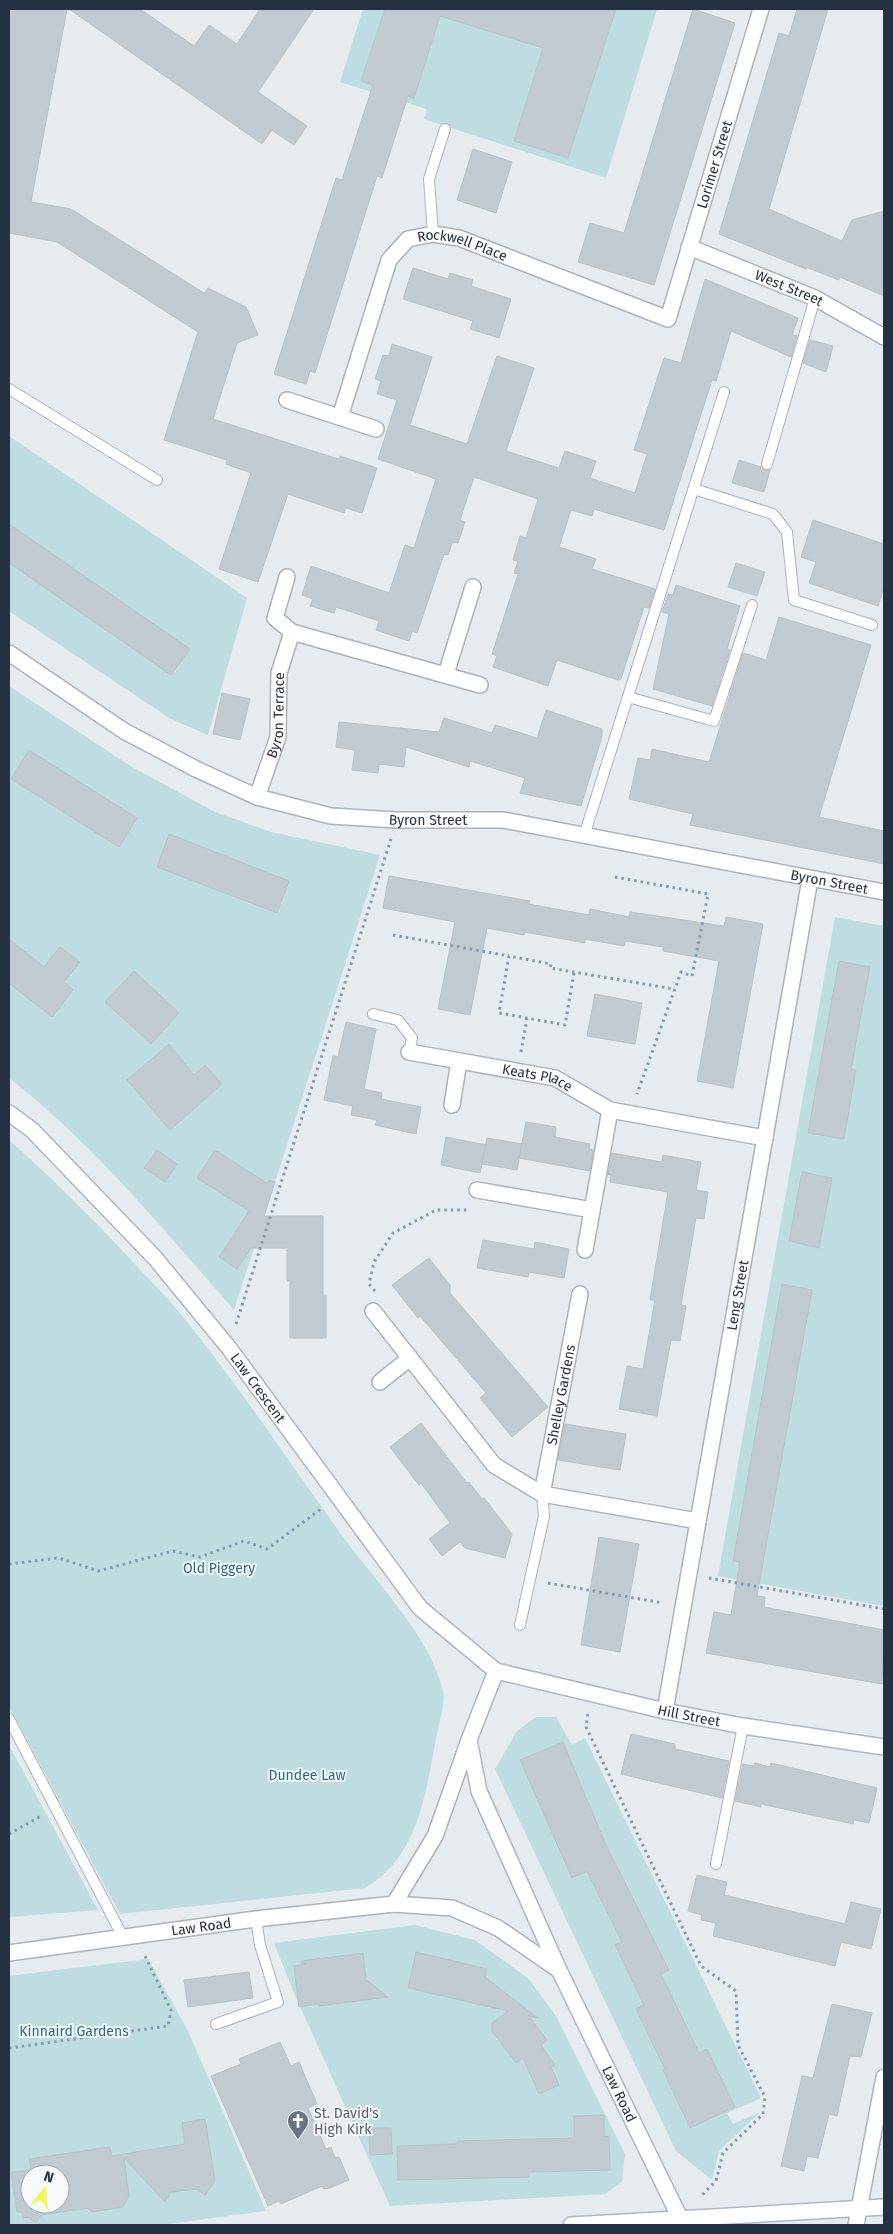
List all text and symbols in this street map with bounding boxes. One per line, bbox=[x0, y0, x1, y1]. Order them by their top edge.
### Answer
street label: Lorimer Street bbox=[693, 118, 736, 211]
street label: Rockwell Place bbox=[416, 226, 510, 264]
street label: West Street bbox=[752, 266, 827, 310]
street label: Byron Terrace bbox=[263, 672, 288, 760]
street label: Byron Street bbox=[388, 811, 468, 829]
street label: Byron Street bbox=[789, 866, 870, 897]
street label: Keats Place bbox=[501, 1060, 576, 1095]
street label: Leng Street bbox=[723, 1258, 752, 1332]
street label: Shelley Gardens bbox=[543, 1343, 579, 1447]
street label: Law Crescent bbox=[227, 1350, 290, 1427]
park label: Old Piggery bbox=[183, 1560, 255, 1577]
street label: Hill Street bbox=[656, 1701, 723, 1730]
park label: Dundee Law bbox=[268, 1767, 346, 1784]
street label: Law Road bbox=[170, 1914, 232, 1939]
park label: Kinnaird Gardens bbox=[19, 2023, 129, 2040]
street label: Law Road bbox=[599, 2063, 640, 2125]
place label: St. David's High Kirk bbox=[314, 2105, 379, 2138]
church icon: St. David's High Kirk bbox=[286, 2109, 310, 2140]
north arrow bbox=[20, 2164, 70, 2214]
text: N bbox=[42, 2168, 56, 2187]

